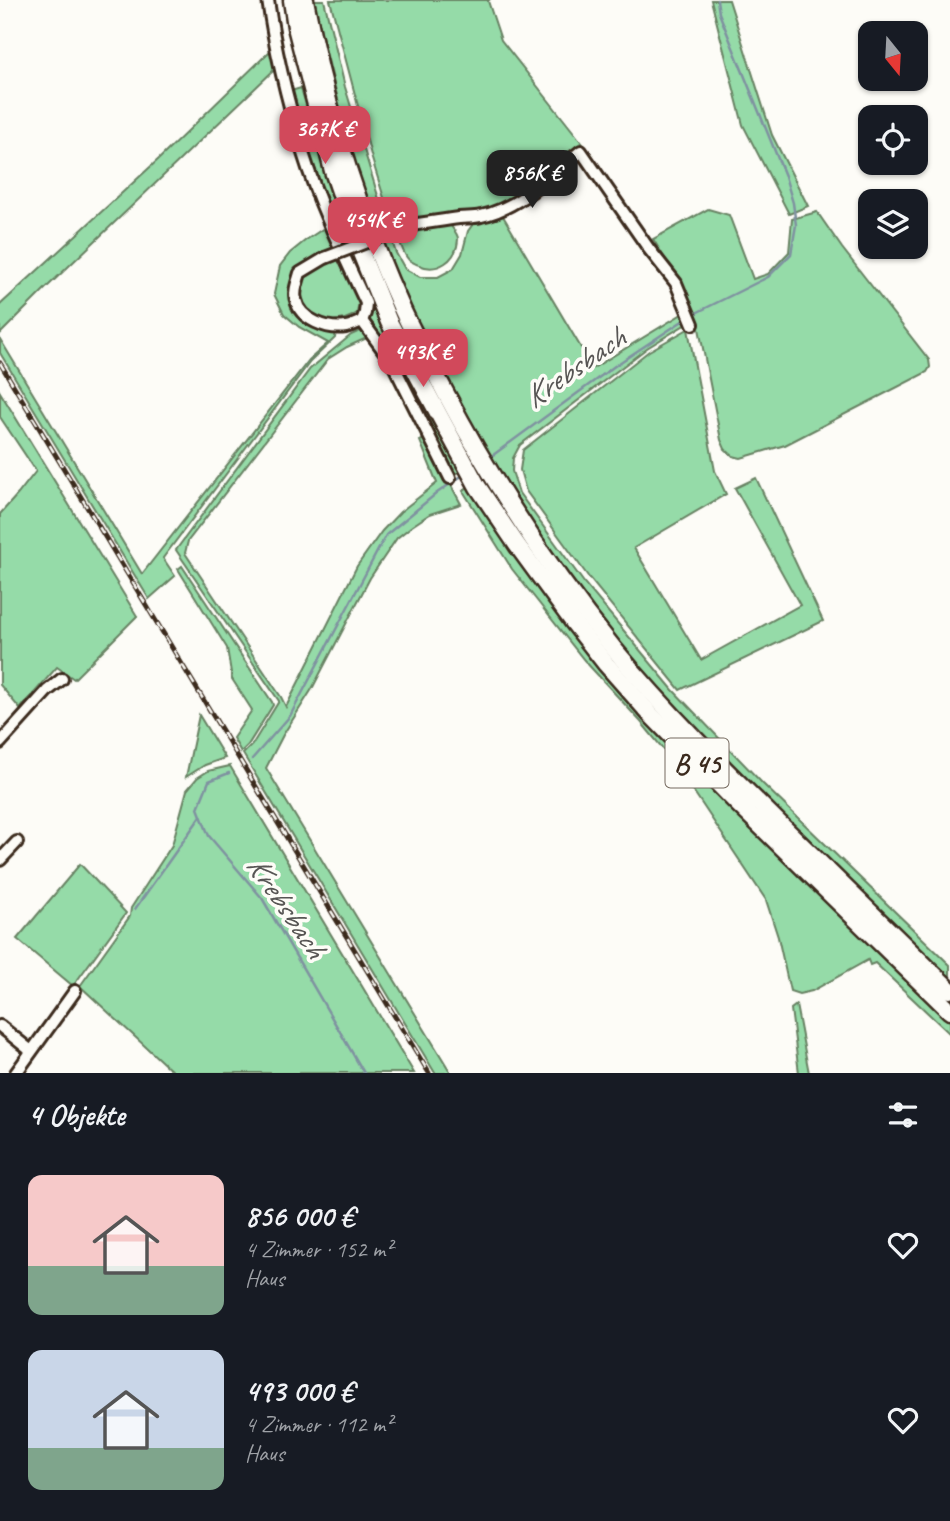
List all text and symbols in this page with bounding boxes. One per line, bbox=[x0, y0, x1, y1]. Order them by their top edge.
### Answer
north arrow bbox=[858, 21, 928, 91]
map controls bbox=[858, 21, 928, 259]
button: locate bbox=[858, 105, 928, 175]
pin: 367K € bbox=[268, 106, 382, 166]
text: 367K € bbox=[295, 114, 355, 143]
pin: 856K € bbox=[475, 150, 589, 210]
text: 856K € bbox=[503, 158, 561, 187]
button: layers bbox=[858, 189, 928, 259]
pin: 454K € bbox=[316, 198, 430, 257]
text: 454K € bbox=[344, 205, 402, 234]
water label: Krebsbach bbox=[515, 316, 635, 417]
pin: 493K € bbox=[366, 330, 480, 389]
text: 493K € bbox=[394, 337, 452, 366]
road number: B 45 bbox=[666, 738, 728, 788]
water label: Krebsbach bbox=[237, 847, 337, 968]
text: 4 Objekte bbox=[28, 1096, 125, 1134]
icon: filters bbox=[884, 1096, 922, 1134]
text: 856 000 € bbox=[245, 1197, 354, 1235]
icon: home bbox=[84, 1203, 168, 1287]
icon: heart bbox=[884, 1226, 922, 1264]
text: 4 Zimmer · 152 m² bbox=[245, 1235, 392, 1264]
text: Haus bbox=[245, 1264, 284, 1293]
text: 493 000 € bbox=[245, 1372, 354, 1410]
icon: home bbox=[84, 1378, 168, 1462]
icon: heart bbox=[884, 1401, 922, 1439]
text: 4 Zimmer · 112 m² bbox=[245, 1410, 392, 1439]
text: Haus bbox=[245, 1439, 284, 1468]

